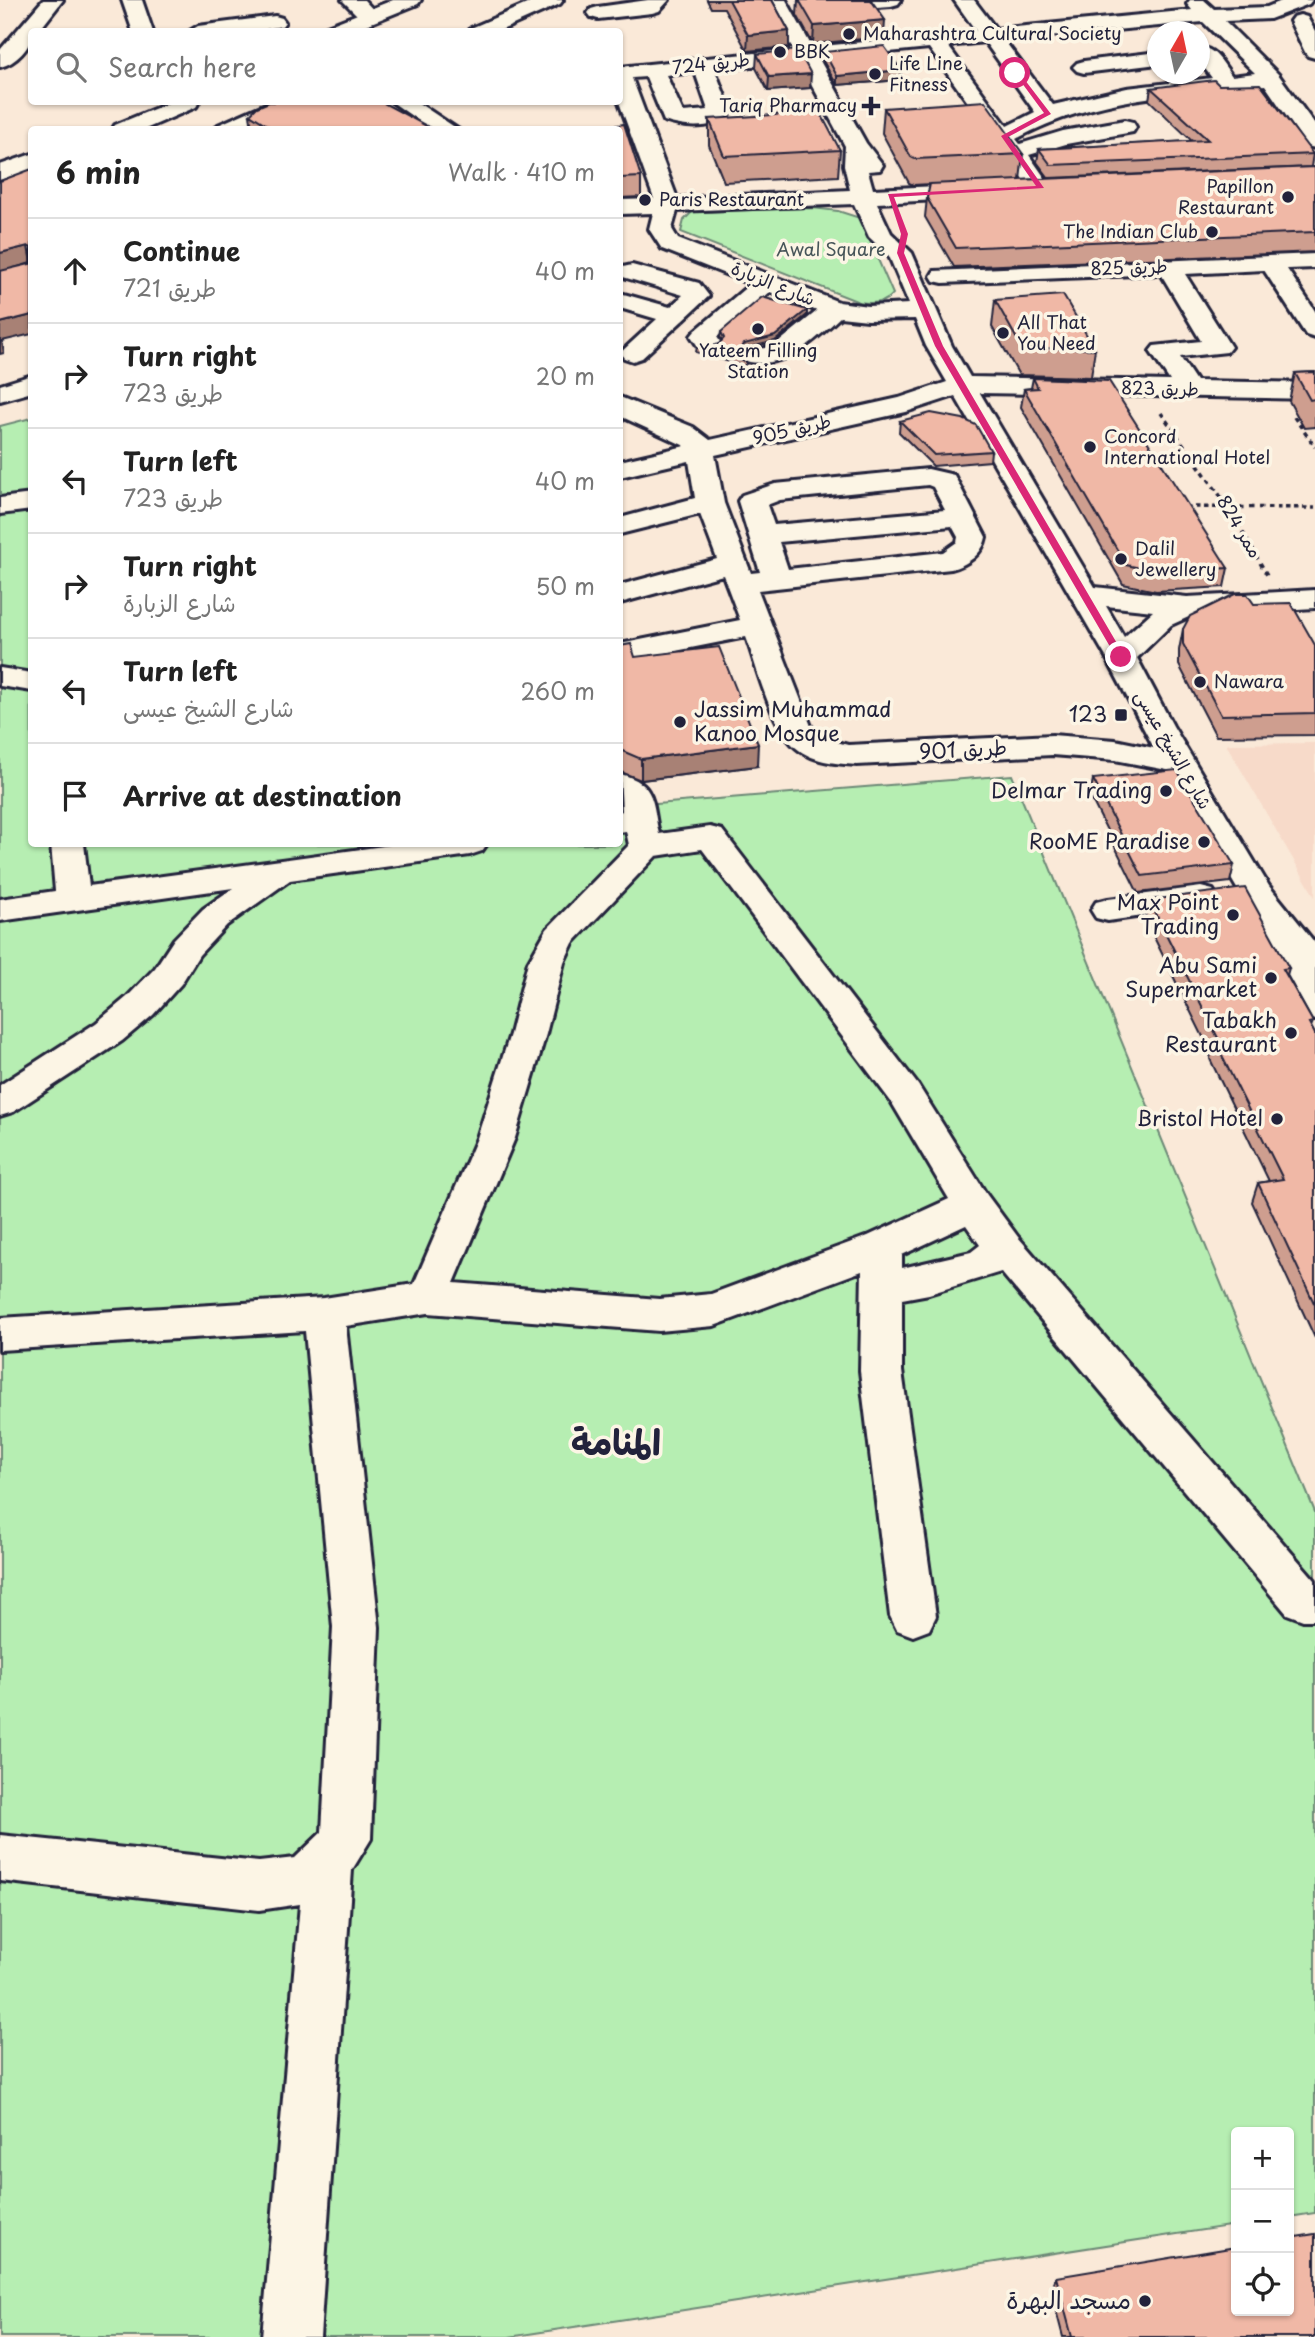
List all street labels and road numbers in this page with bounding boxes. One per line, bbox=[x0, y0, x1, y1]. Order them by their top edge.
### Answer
street label: طريق 724 bbox=[671, 45, 751, 80]
street label: طريق 825 bbox=[1090, 252, 1168, 281]
street label: شارع الزبارة bbox=[728, 254, 820, 312]
street label: طريق 823 bbox=[1121, 373, 1199, 402]
street label: طريق 905 bbox=[750, 406, 833, 451]
street label: ممر 824 bbox=[1211, 490, 1270, 563]
street label: شارع الشيخ عيسى bbox=[1129, 685, 1219, 814]
street label: طريق 901 bbox=[918, 730, 1008, 766]

